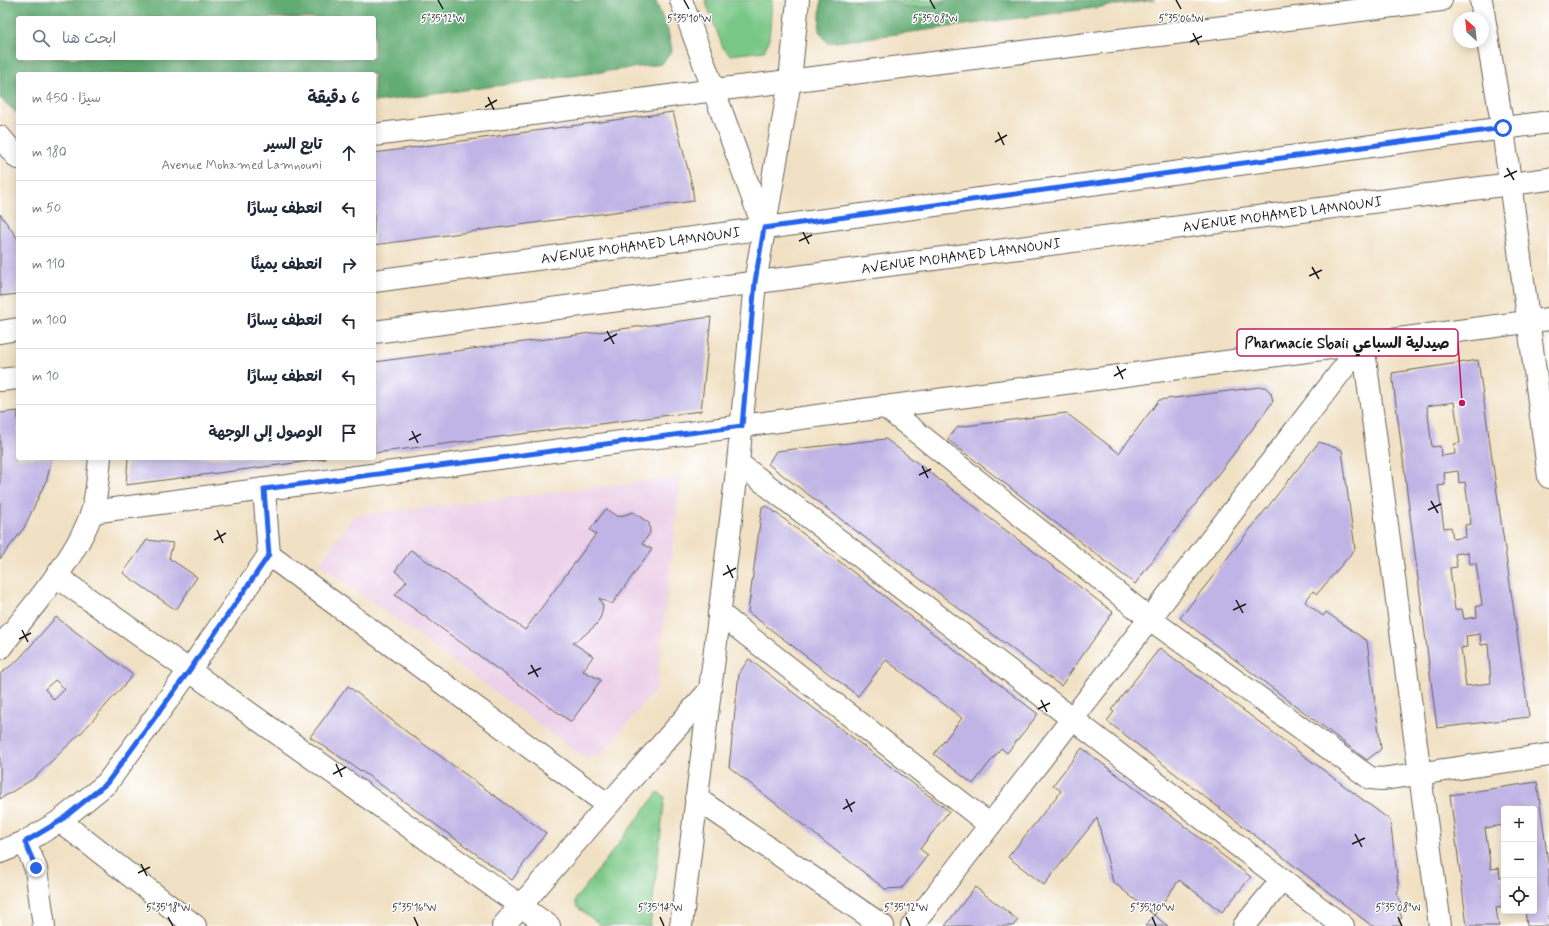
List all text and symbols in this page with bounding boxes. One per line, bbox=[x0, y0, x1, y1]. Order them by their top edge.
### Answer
text: 5°35'12"W bbox=[421, 12, 465, 26]
text: 5°35'10"W bbox=[667, 12, 711, 26]
text: 5°35'08"W bbox=[912, 12, 958, 26]
text: 5°35'06"W bbox=[1158, 12, 1204, 26]
north arrow bbox=[1453, 12, 1489, 48]
search box bbox=[16, 16, 376, 60]
icon: search bbox=[30, 27, 52, 49]
text: ابحث هنا bbox=[62, 29, 116, 49]
text: 6 دقيقة bbox=[307, 87, 360, 109]
text: سيرًا · 450 m bbox=[32, 90, 101, 107]
route start bbox=[1494, 119, 1512, 137]
text: تابع السير bbox=[264, 135, 322, 155]
icon: ahead bbox=[338, 142, 360, 164]
text: 180 m bbox=[32, 144, 67, 161]
text: Avenue Mohamed Lamnouni bbox=[162, 157, 322, 174]
street label: AVENUE MOHAMED LAMNOUNI bbox=[1181, 193, 1383, 237]
icon: left bbox=[338, 198, 360, 220]
text: انعطف يسارًا bbox=[247, 199, 322, 219]
text: 50 m bbox=[32, 200, 61, 217]
street label: AVENUE MOHAMED LAMNOUNI bbox=[540, 223, 742, 268]
street label: AVENUE MOHAMED LAMNOUNI bbox=[860, 235, 1062, 278]
icon: right bbox=[338, 254, 360, 276]
text: انعطف يمينًا bbox=[251, 255, 322, 275]
text: 110 m bbox=[32, 256, 65, 273]
icon: left bbox=[338, 310, 360, 332]
text: انعطف يسارًا bbox=[247, 311, 322, 331]
text: 100 m bbox=[32, 312, 67, 329]
callout: Pharmacie Sbaii صيدلية السباعي bbox=[1237, 329, 1458, 356]
text: Pharmacie Sbaii صيدلية السباعي bbox=[1244, 334, 1450, 357]
icon: left bbox=[338, 366, 360, 388]
text: انعطف يسارًا bbox=[247, 367, 322, 387]
text: 10 m bbox=[32, 368, 59, 385]
icon: arrive bbox=[338, 422, 360, 444]
text: الوصول إلى الوجهة bbox=[208, 423, 322, 443]
map controls bbox=[1501, 806, 1537, 914]
button: + bbox=[1501, 806, 1537, 842]
button: − bbox=[1501, 842, 1537, 878]
route end bbox=[27, 859, 45, 877]
button: locate bbox=[1501, 878, 1537, 914]
text: 5°35'18"W bbox=[146, 901, 190, 915]
text: 5°35'16"W bbox=[392, 901, 436, 915]
text: 5°35'14"W bbox=[638, 901, 682, 915]
text: 5°35'12"W bbox=[884, 901, 928, 915]
text: 5°35'10"W bbox=[1130, 901, 1174, 915]
text: 5°35'08"W bbox=[1375, 901, 1421, 915]

